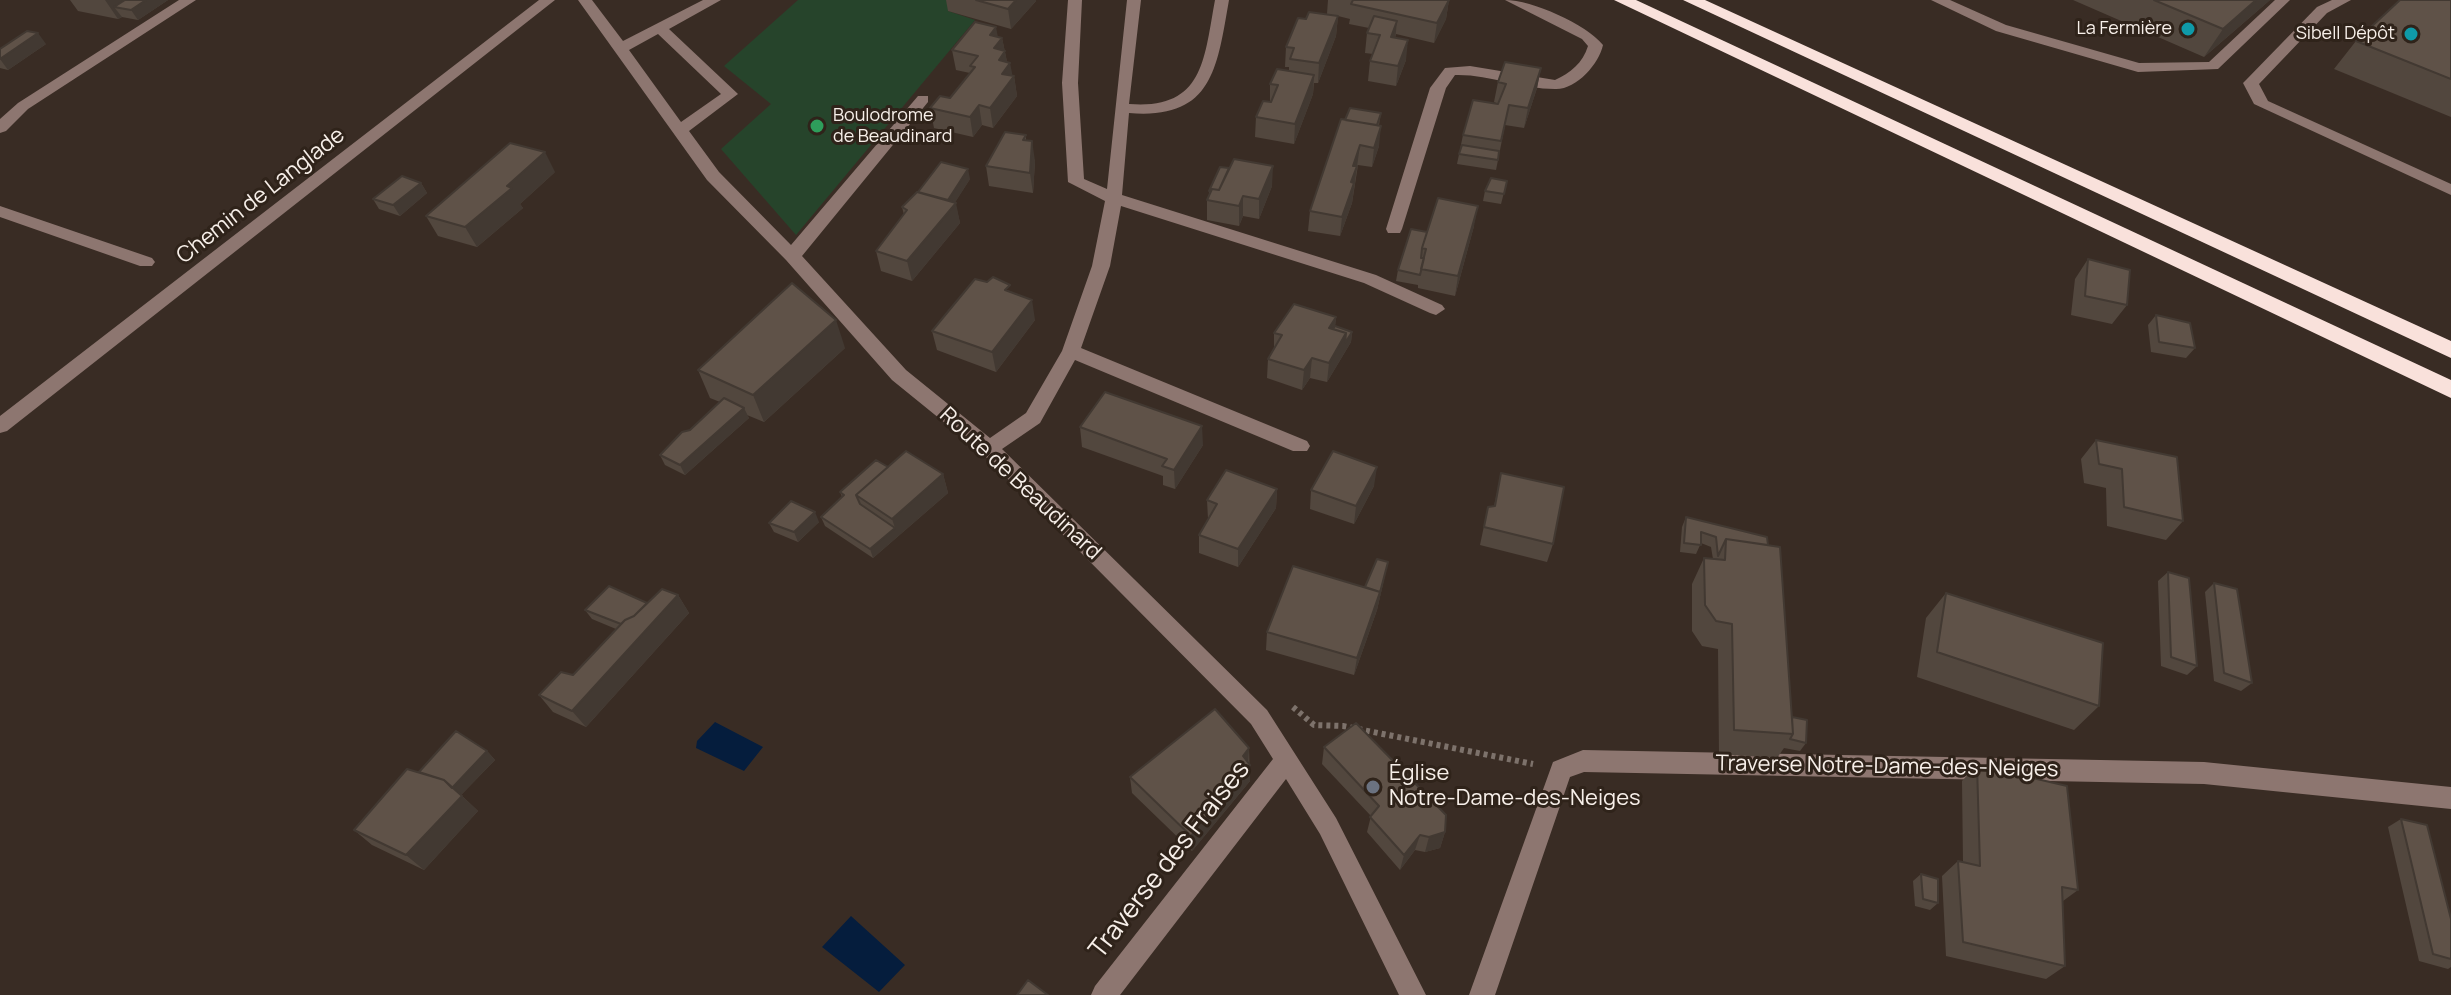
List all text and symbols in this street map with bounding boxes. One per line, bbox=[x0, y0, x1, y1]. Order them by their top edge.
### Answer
place label: La Fermière bbox=[2077, 18, 2172, 40]
marker: La Fermière bbox=[2179, 20, 2197, 38]
place label: Sibell Dépôt bbox=[2296, 23, 2395, 45]
marker: Sibell Dépôt bbox=[2402, 25, 2420, 43]
place label: Boulodrome de Beaudinard bbox=[833, 105, 952, 148]
marker: Boulodrome de Beaudinard bbox=[808, 117, 826, 135]
street label: Chemin de Langlade bbox=[172, 122, 350, 270]
street label: Route de Beaudinard bbox=[934, 402, 1106, 566]
street label: Traverse Notre-Dame-des-Neiges bbox=[1715, 751, 2059, 783]
street label: Traverse des Fraises bbox=[1083, 755, 1257, 965]
place label: Église Notre-Dame-des-Neiges bbox=[1389, 761, 1641, 812]
marker: Église Notre-Dame-des-Neiges bbox=[1364, 778, 1382, 796]

